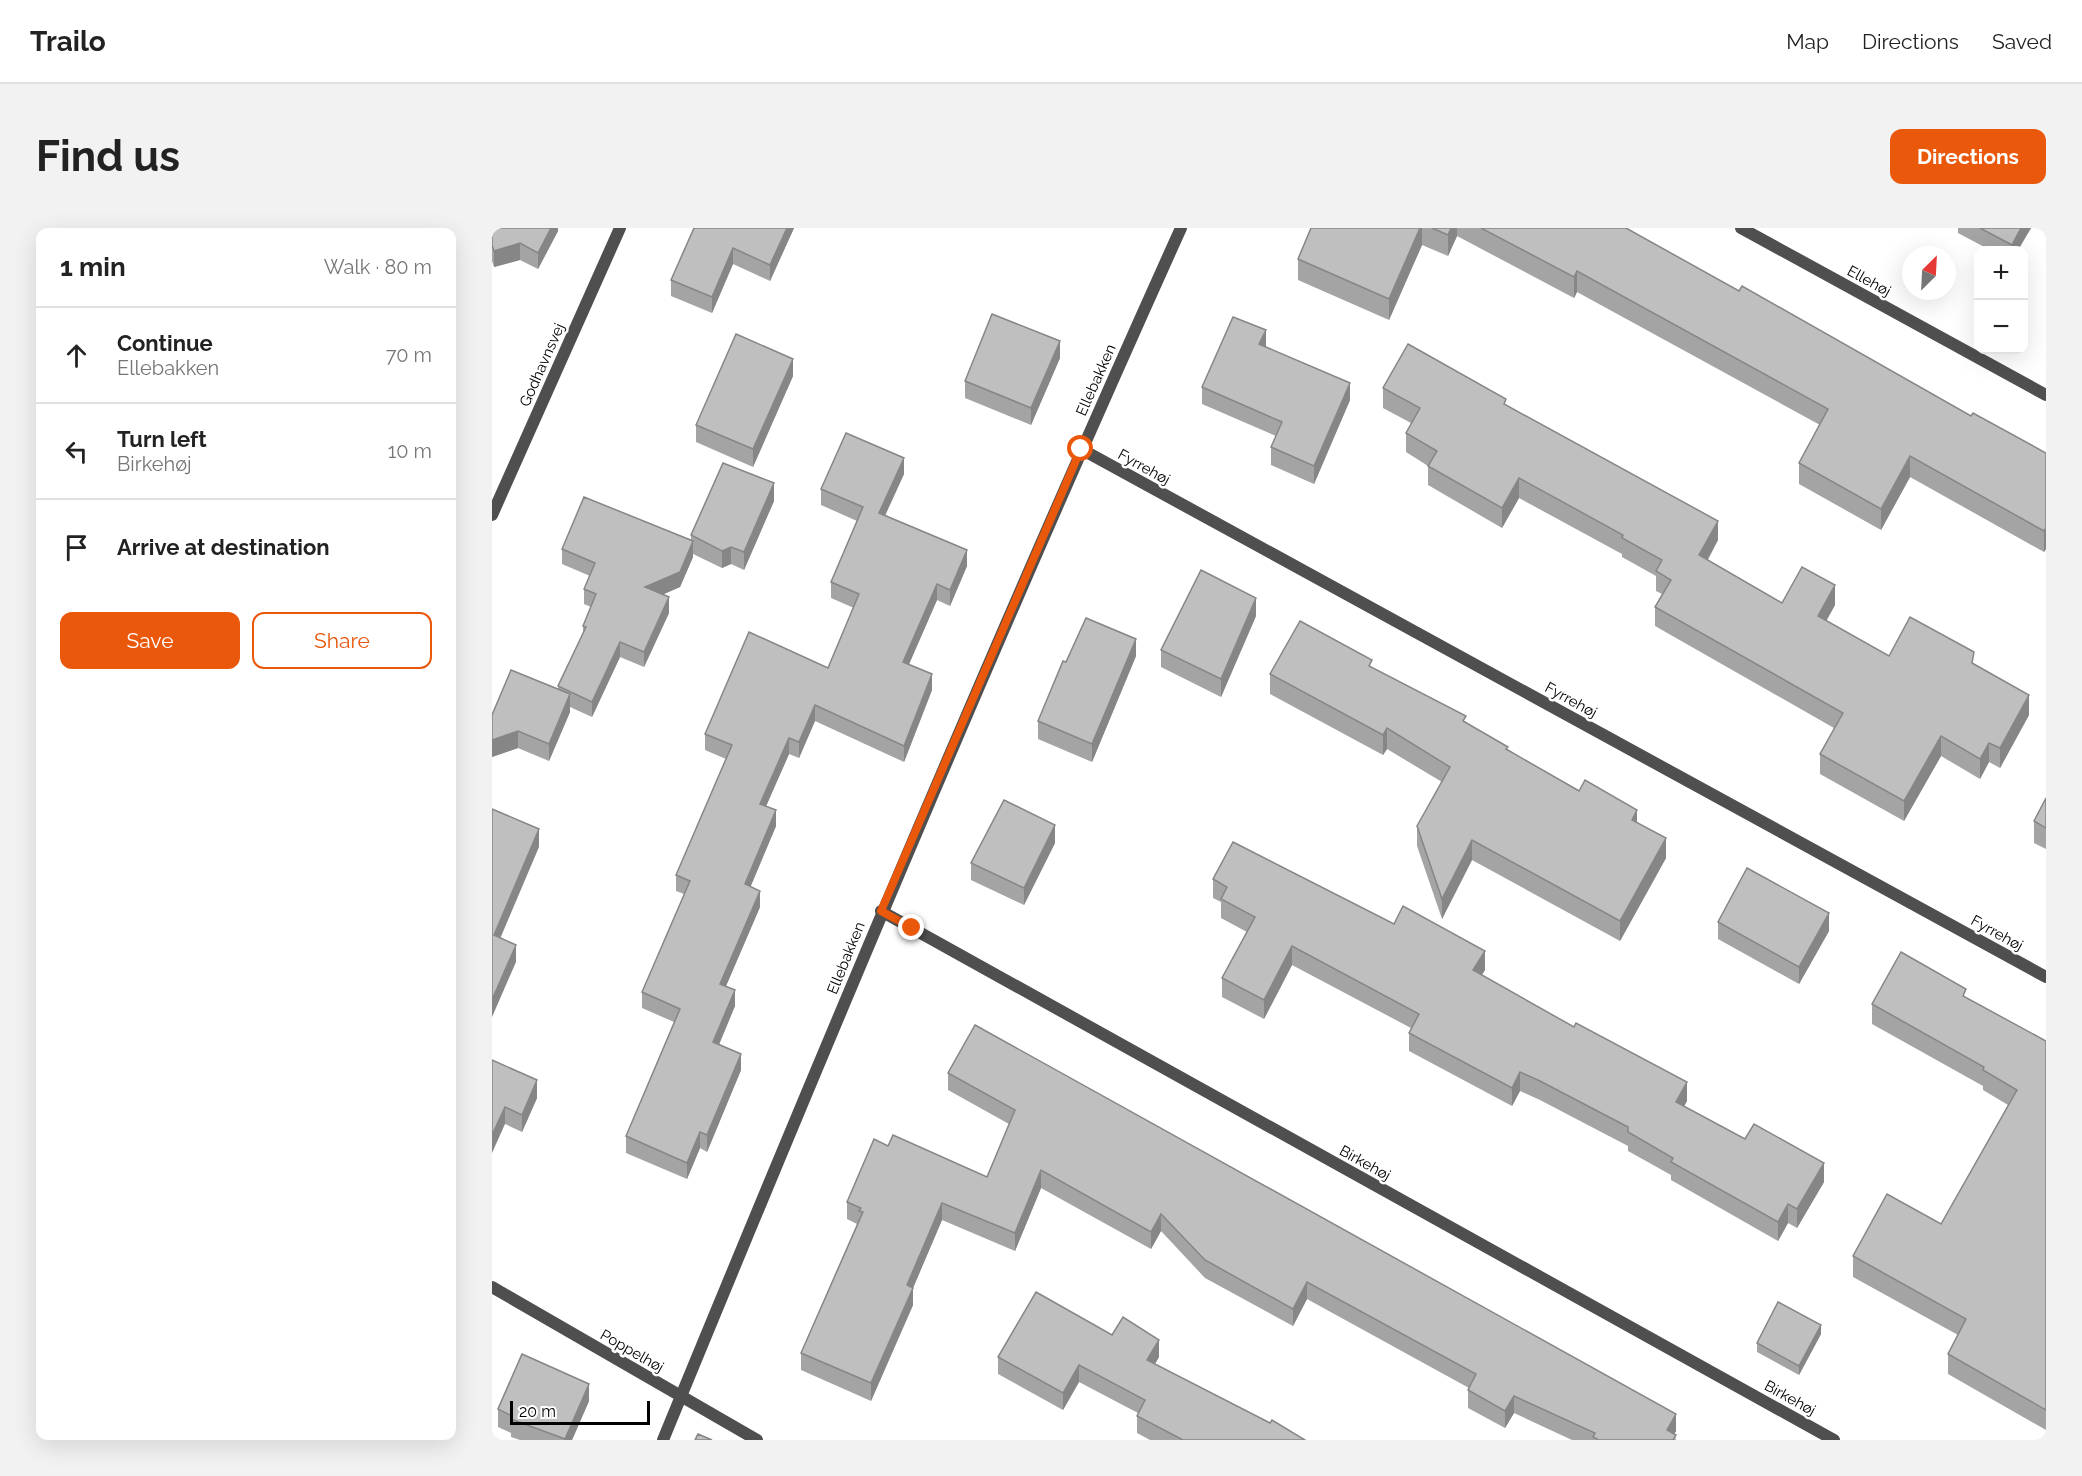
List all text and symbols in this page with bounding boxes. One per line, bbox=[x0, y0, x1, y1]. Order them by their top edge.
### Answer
text: Trailo bbox=[30, 25, 106, 58]
text: Map bbox=[1786, 29, 1829, 54]
text: Directions bbox=[1862, 29, 1959, 54]
text: Saved bbox=[1992, 29, 2052, 54]
button: Directions bbox=[1890, 129, 2046, 184]
text: Find us bbox=[36, 132, 180, 181]
north arrow bbox=[1902, 246, 1956, 300]
map controls bbox=[1974, 246, 2028, 354]
button: + bbox=[1974, 246, 2028, 300]
text: 1 min bbox=[60, 252, 126, 282]
text: Walk · 80 m bbox=[324, 255, 432, 279]
street label: Ellehøj bbox=[1844, 262, 1894, 300]
button: − bbox=[1974, 300, 2028, 354]
street label: Godhavnsvej bbox=[516, 321, 568, 409]
text: Continue bbox=[117, 330, 213, 356]
icon: ahead bbox=[60, 339, 93, 372]
street label: Ellebakken bbox=[1072, 341, 1120, 419]
text: 70 m bbox=[386, 343, 432, 367]
text: Ellebakken bbox=[117, 356, 219, 380]
text: Turn left bbox=[117, 426, 207, 452]
icon: left bbox=[60, 435, 93, 468]
route start bbox=[1067, 435, 1093, 461]
text: 10 m bbox=[388, 439, 432, 463]
street label: Fyrrehøj bbox=[1115, 445, 1173, 489]
text: Birkehøj bbox=[117, 452, 192, 476]
icon: arrive bbox=[60, 531, 93, 564]
text: Arrive at destination bbox=[117, 534, 330, 560]
button: Save bbox=[60, 612, 240, 669]
button: Share bbox=[252, 612, 432, 669]
street label: Fyrrehøj bbox=[1542, 678, 1600, 722]
street label: Fyrrehøj bbox=[1968, 911, 2026, 955]
route end bbox=[898, 914, 924, 940]
street label: Ellebakken bbox=[823, 919, 869, 997]
street label: Birkehøj bbox=[1336, 1142, 1394, 1184]
street label: Poppelhøj bbox=[597, 1326, 667, 1376]
street label: Birkehøj bbox=[1761, 1377, 1819, 1419]
scale bar bbox=[510, 1398, 650, 1426]
text: 20 m bbox=[519, 1402, 556, 1421]

